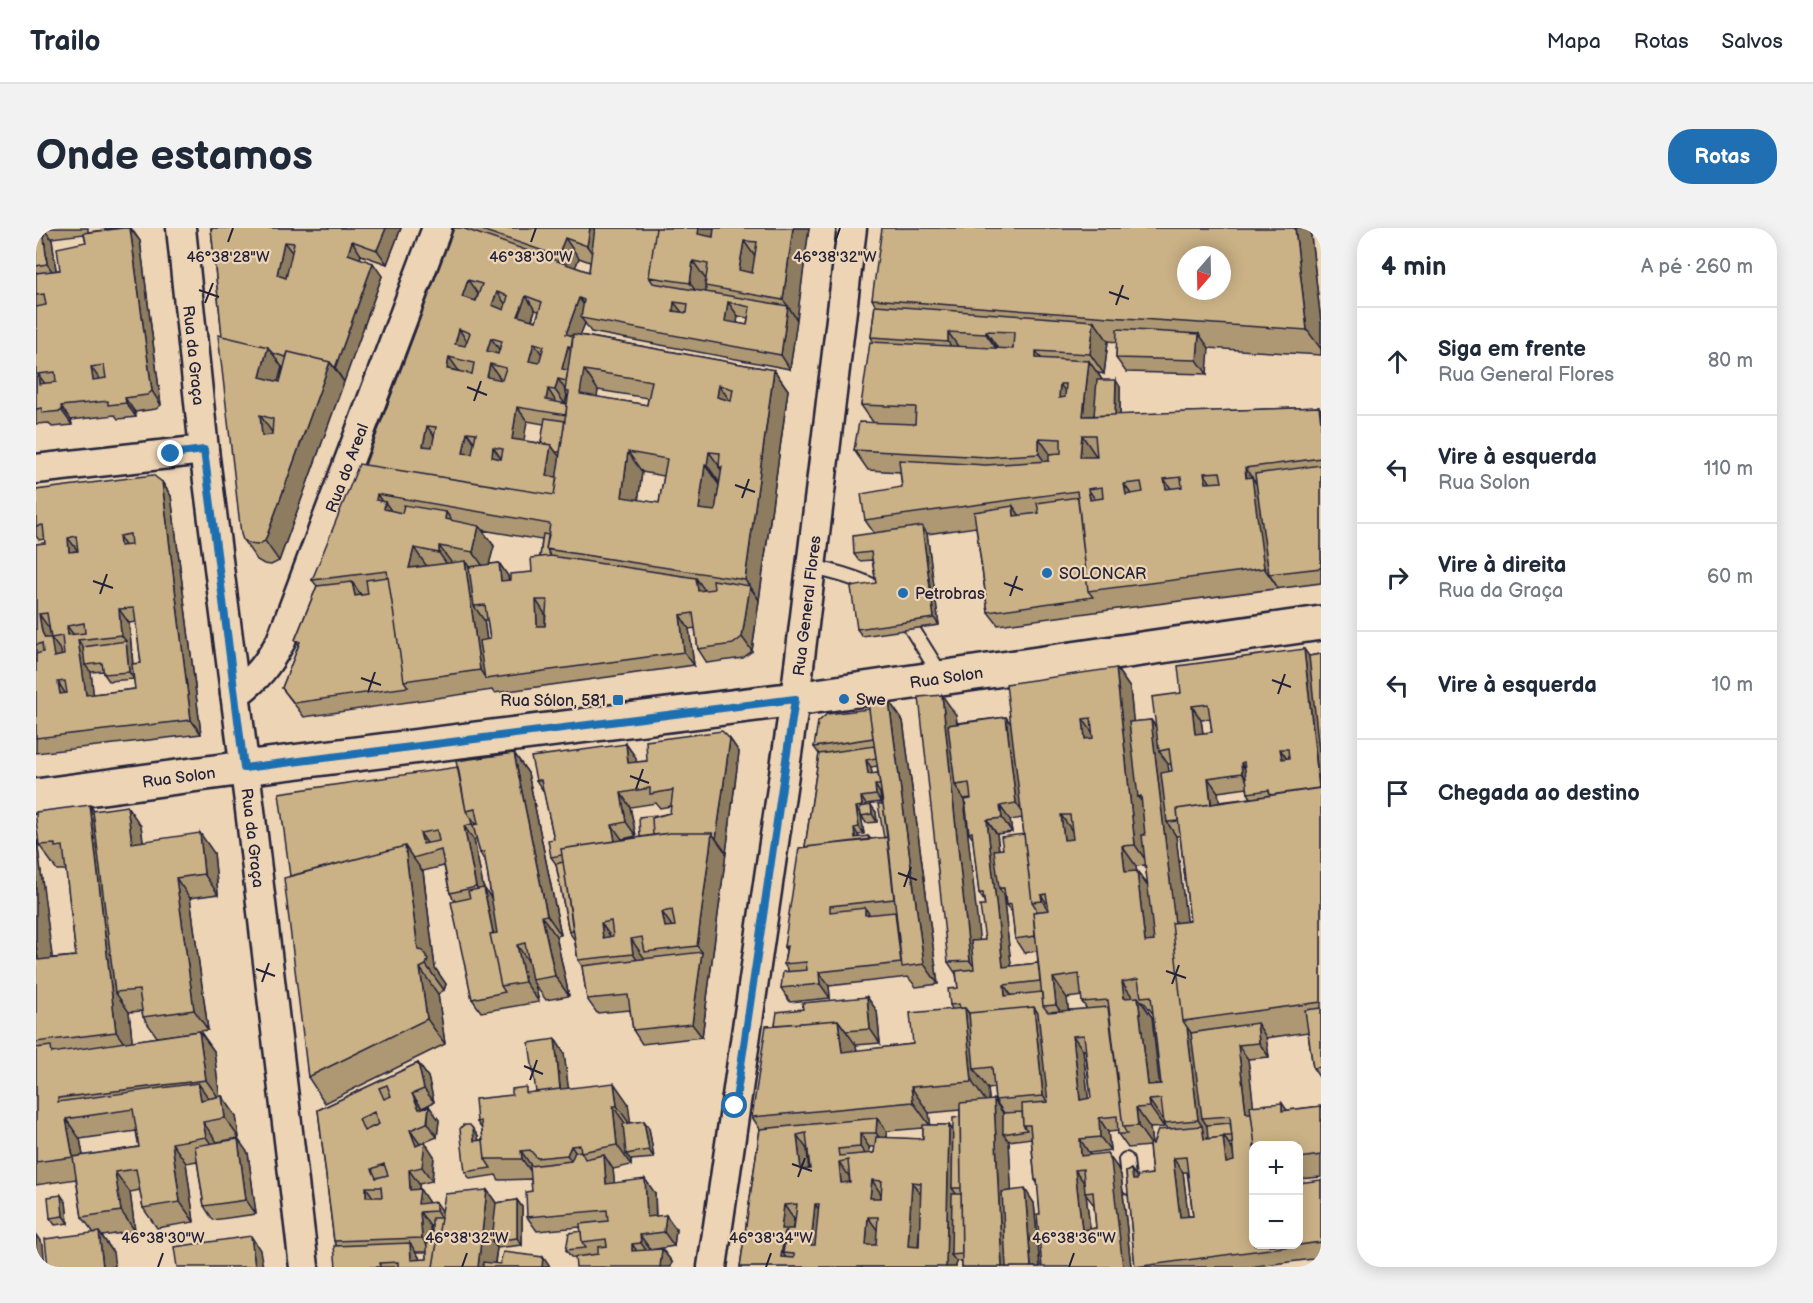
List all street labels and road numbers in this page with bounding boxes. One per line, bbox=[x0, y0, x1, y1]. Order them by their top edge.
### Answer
street label: Rua da Graça bbox=[178, 305, 207, 406]
street label: Rua do Areal bbox=[322, 421, 373, 516]
street label: Rua General Flores bbox=[790, 535, 826, 677]
street label: Rua Solon bbox=[909, 664, 984, 693]
street label: Rua Solon bbox=[141, 764, 217, 793]
street label: Rua da Graça bbox=[236, 787, 267, 889]

